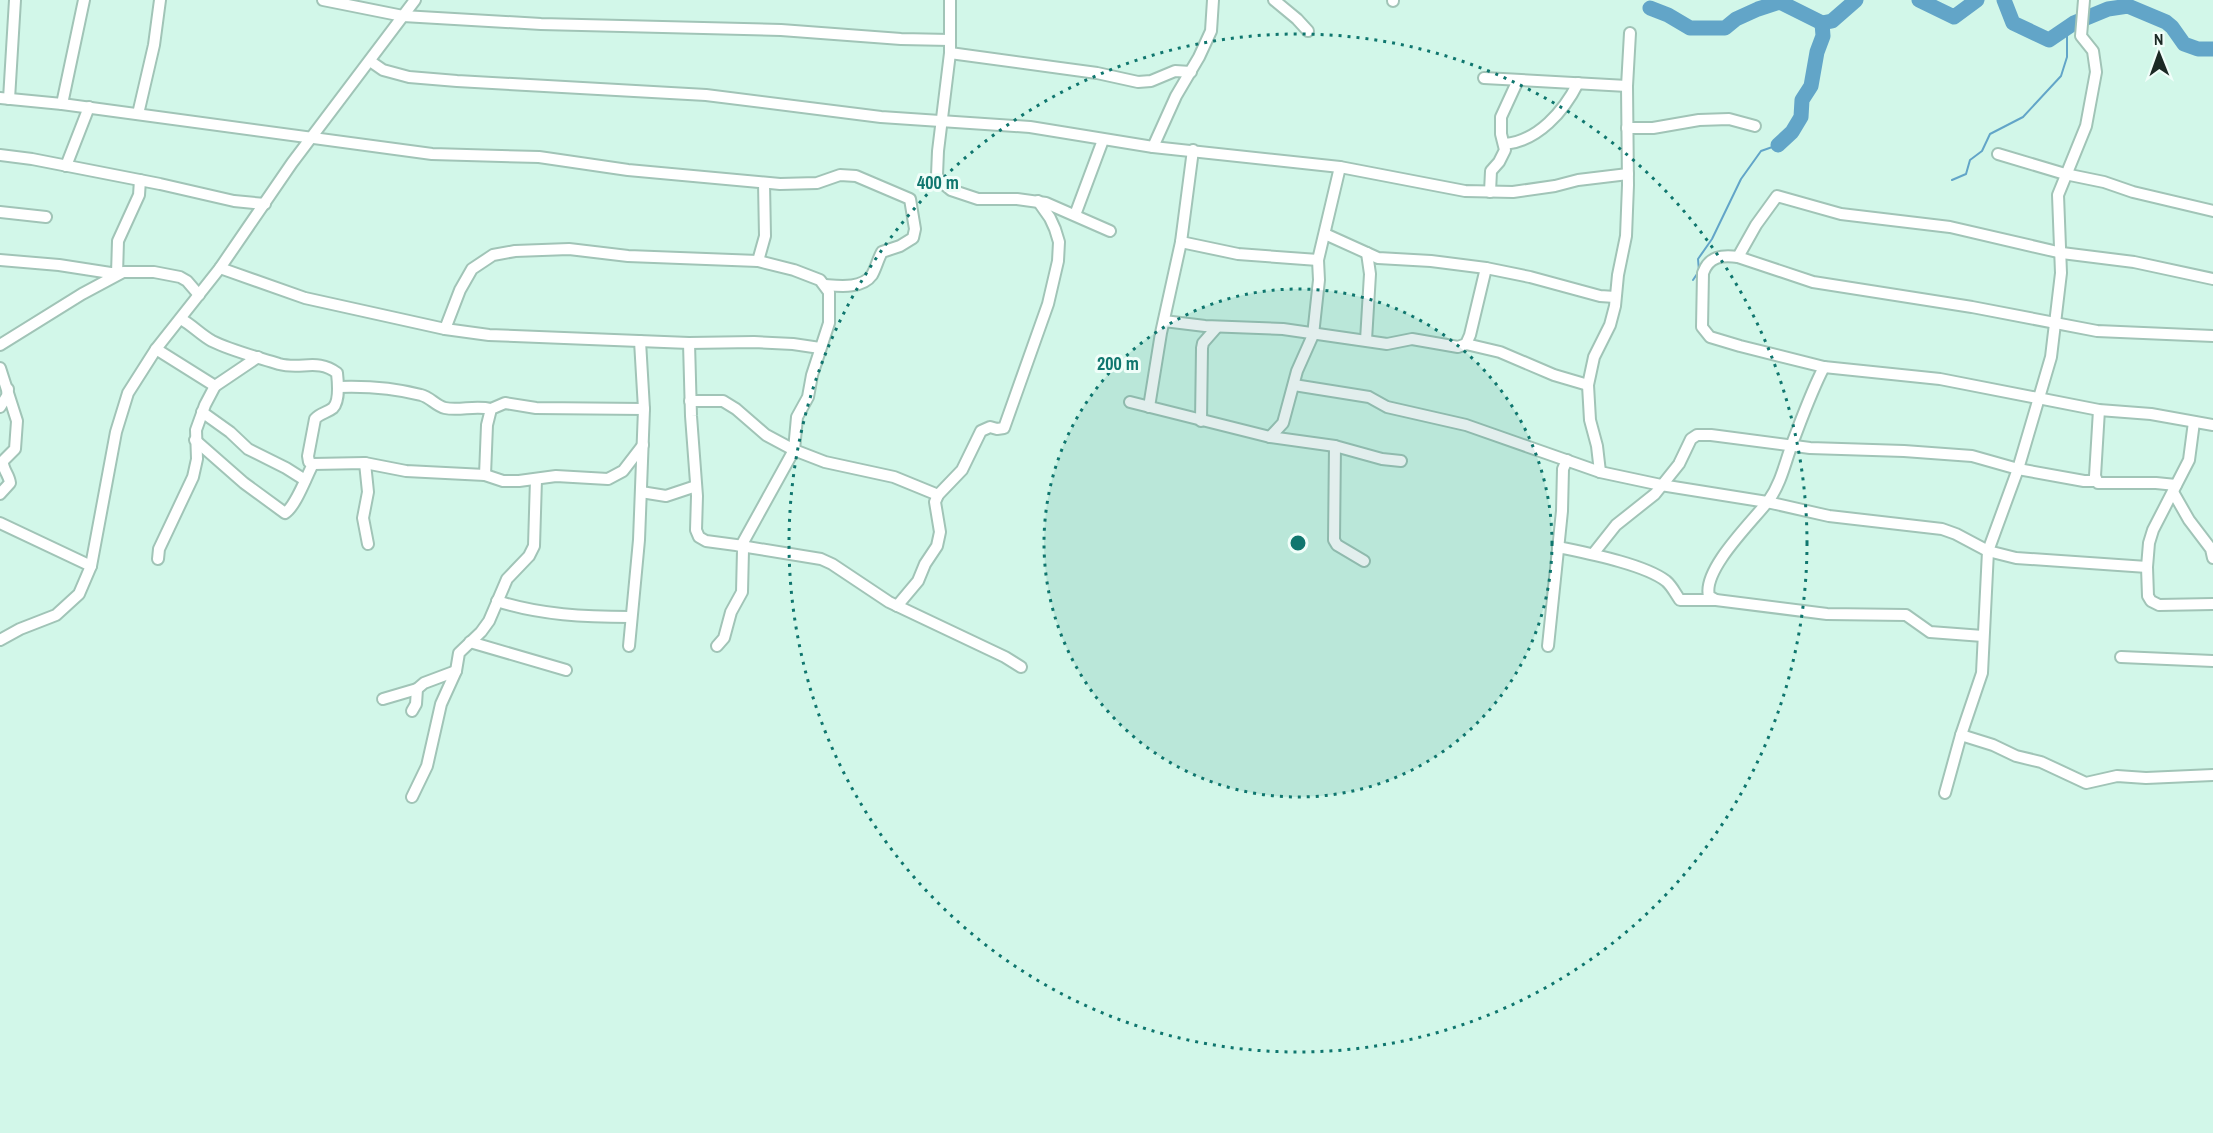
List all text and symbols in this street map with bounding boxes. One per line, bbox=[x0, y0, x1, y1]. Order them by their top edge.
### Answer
north arrow bbox=[2129, 24, 2189, 84]
text: N bbox=[2154, 28, 2164, 50]
text: 400 m bbox=[917, 170, 959, 195]
text: 200 m bbox=[1097, 351, 1139, 376]
centre of rings bbox=[1288, 533, 1308, 553]

